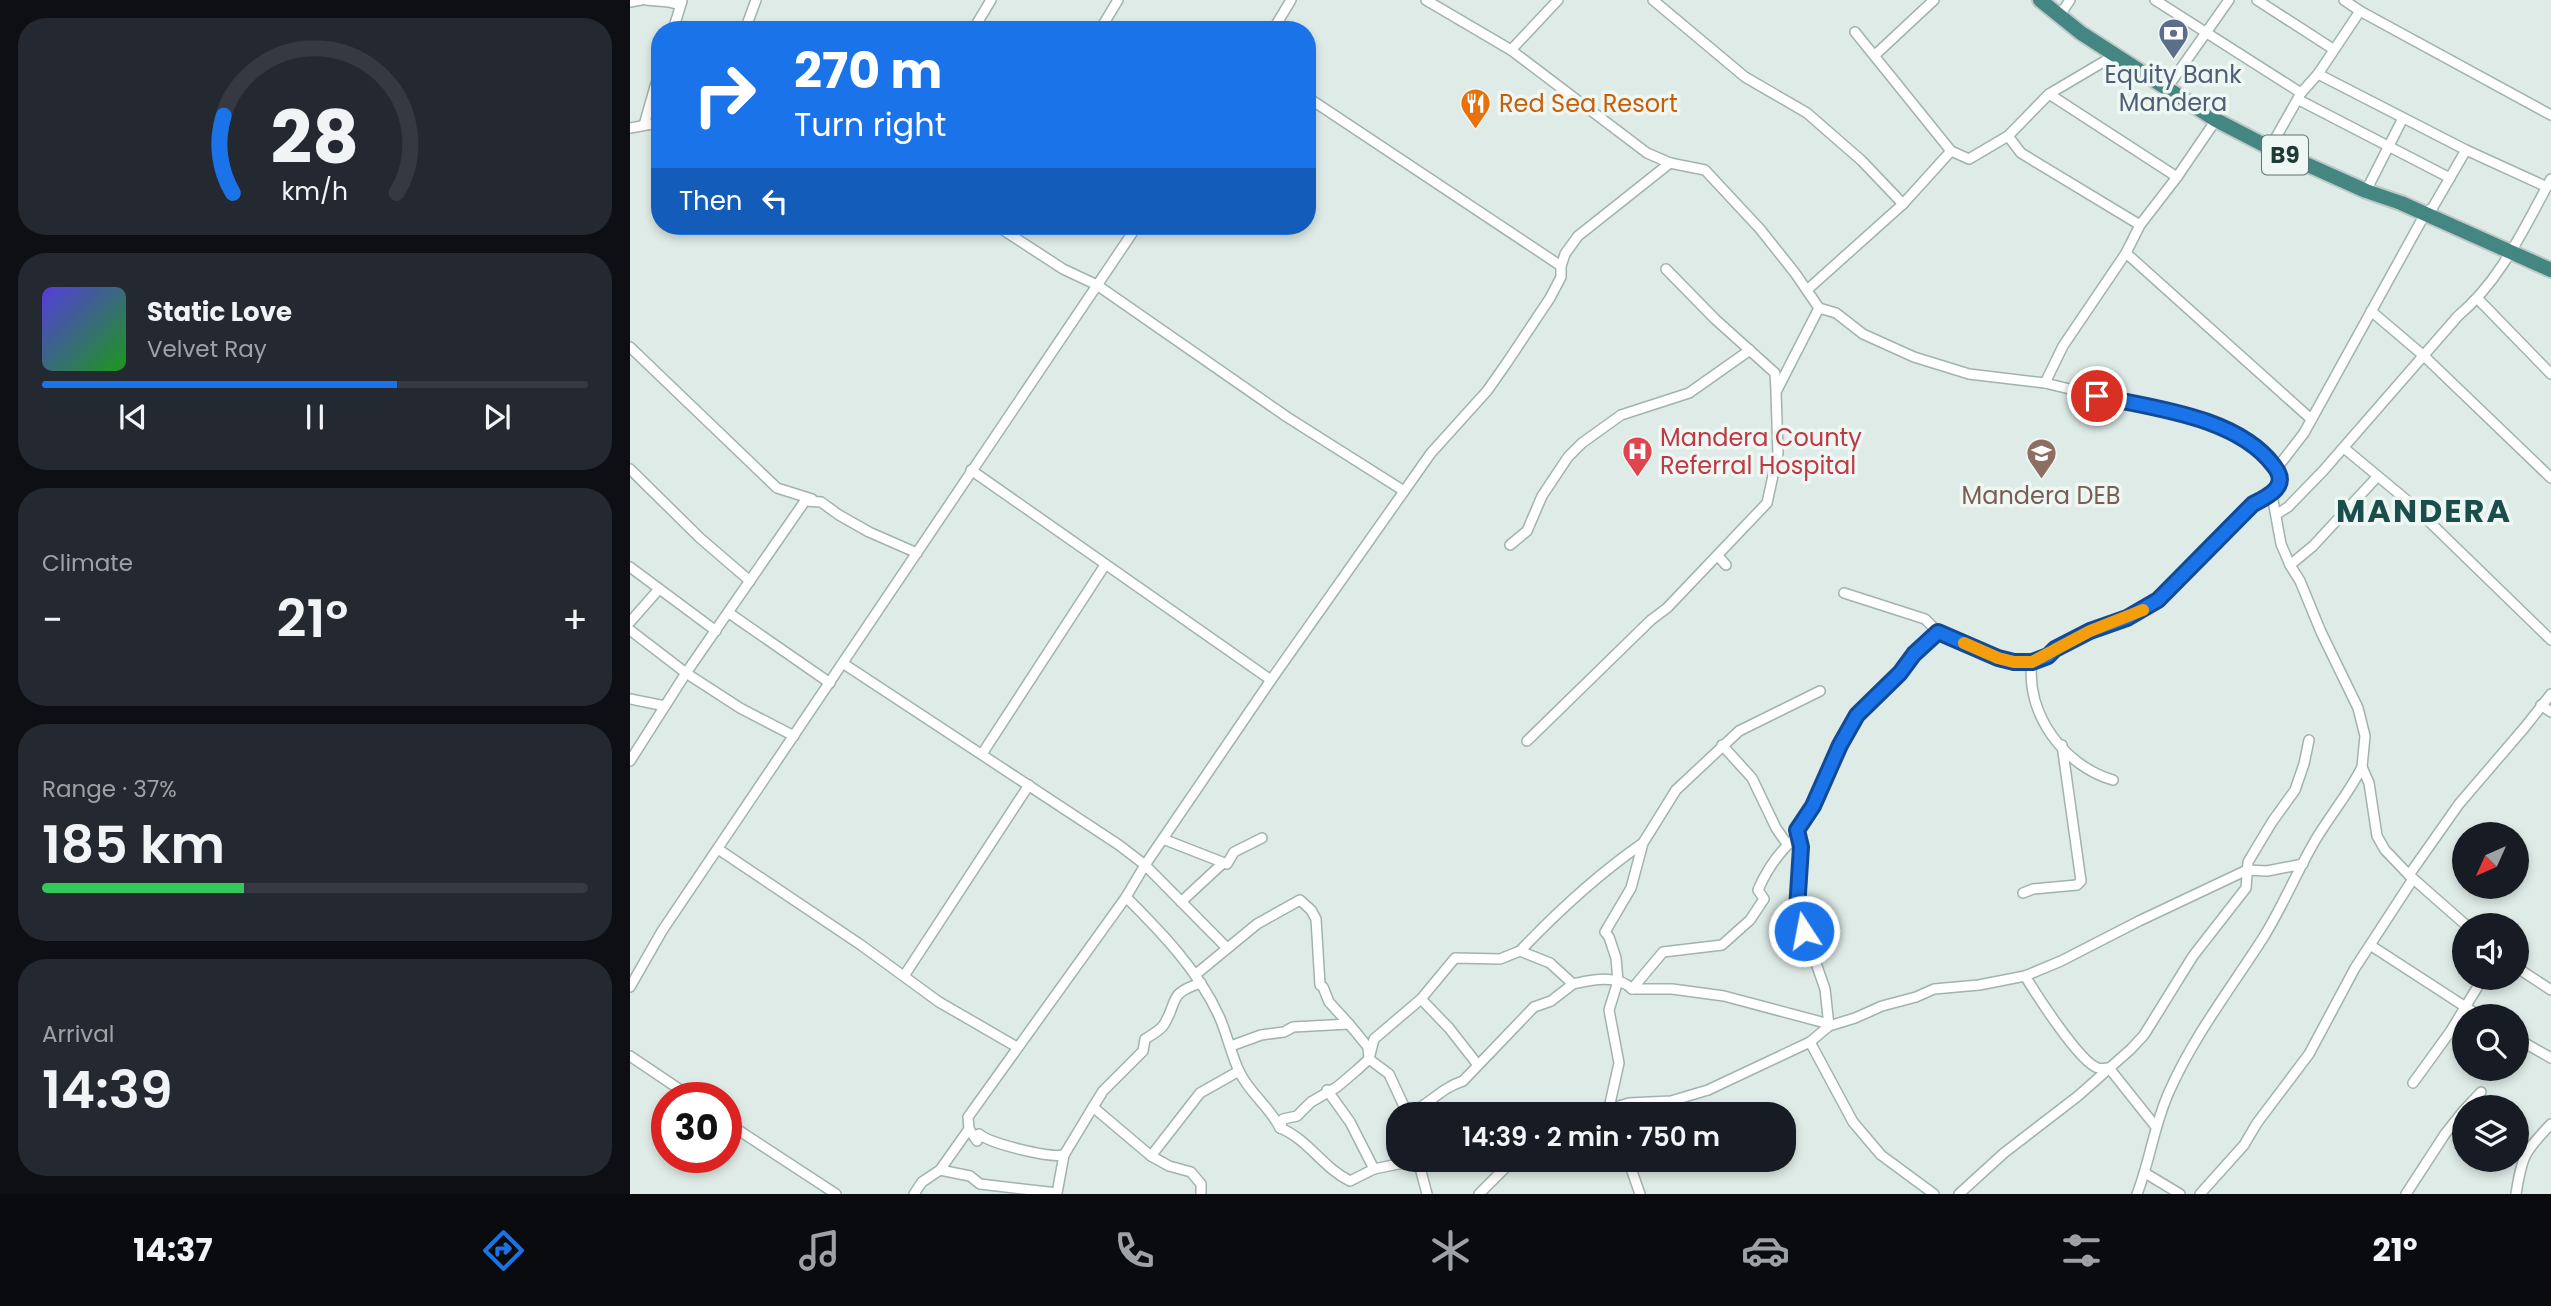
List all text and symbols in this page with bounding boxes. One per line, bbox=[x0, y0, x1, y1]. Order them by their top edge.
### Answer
bank icon: Equity Bank Mandera bbox=[2156, 16, 2190, 60]
text: 270 m bbox=[794, 37, 942, 105]
icon: right bbox=[679, 49, 770, 140]
place label: Equity Bank Mandera bbox=[2104, 58, 2242, 119]
text: 28 bbox=[271, 87, 359, 188]
restaurant icon: Red Sea Resort bbox=[1459, 87, 1493, 131]
place label: Red Sea Resort bbox=[1499, 87, 1678, 120]
text: Turn right bbox=[794, 102, 946, 147]
road number: B9 bbox=[2262, 136, 2308, 174]
text: km/h bbox=[282, 173, 348, 208]
icon: left bbox=[756, 182, 794, 220]
text: Then bbox=[679, 183, 742, 219]
text: Static Love bbox=[147, 294, 292, 330]
text: Velvet Ray bbox=[147, 333, 267, 365]
pin bbox=[2067, 366, 2127, 426]
icon: arrive bbox=[2078, 377, 2116, 415]
icon: previous bbox=[114, 398, 152, 436]
icon: pause bbox=[296, 398, 334, 436]
icon: next bbox=[478, 398, 516, 436]
place label: Mandera County Referral Hospital bbox=[1660, 421, 1862, 482]
hospital icon: Mandera County Referral Hospital bbox=[1620, 435, 1654, 479]
school or university icon: Mandera DEB bbox=[2024, 437, 2058, 481]
place label: Mandera DEB bbox=[1962, 479, 2120, 512]
district label: MANDERA bbox=[2336, 488, 2512, 533]
text: Climate bbox=[42, 547, 133, 579]
text: 21° bbox=[277, 582, 348, 655]
text: − bbox=[42, 593, 63, 646]
text: + bbox=[562, 593, 588, 646]
text: Range · 37% bbox=[42, 773, 177, 805]
text: 185 km bbox=[42, 808, 225, 881]
north arrow bbox=[2452, 822, 2529, 900]
map controls bbox=[2452, 822, 2529, 1172]
position arrow bbox=[1767, 894, 1841, 968]
button: sound bbox=[2452, 913, 2529, 990]
button: search bbox=[2452, 1004, 2529, 1081]
text: Arrival bbox=[42, 1018, 114, 1050]
text: 14:39 bbox=[42, 1053, 173, 1126]
speed limit sign: 30 bbox=[651, 1082, 742, 1173]
button: layers bbox=[2452, 1095, 2529, 1172]
text: 14:39 · 2 min · 750 m bbox=[1462, 1119, 1720, 1155]
icon: directions bbox=[479, 1226, 528, 1275]
icon: music bbox=[795, 1226, 844, 1275]
icon: phone bbox=[1110, 1226, 1159, 1275]
icon: climate bbox=[1426, 1226, 1475, 1275]
icon: car bbox=[1741, 1226, 1790, 1275]
icon: filters bbox=[2057, 1226, 2106, 1275]
text: 14:37 bbox=[133, 1227, 213, 1272]
text: 21° bbox=[2372, 1227, 2418, 1272]

